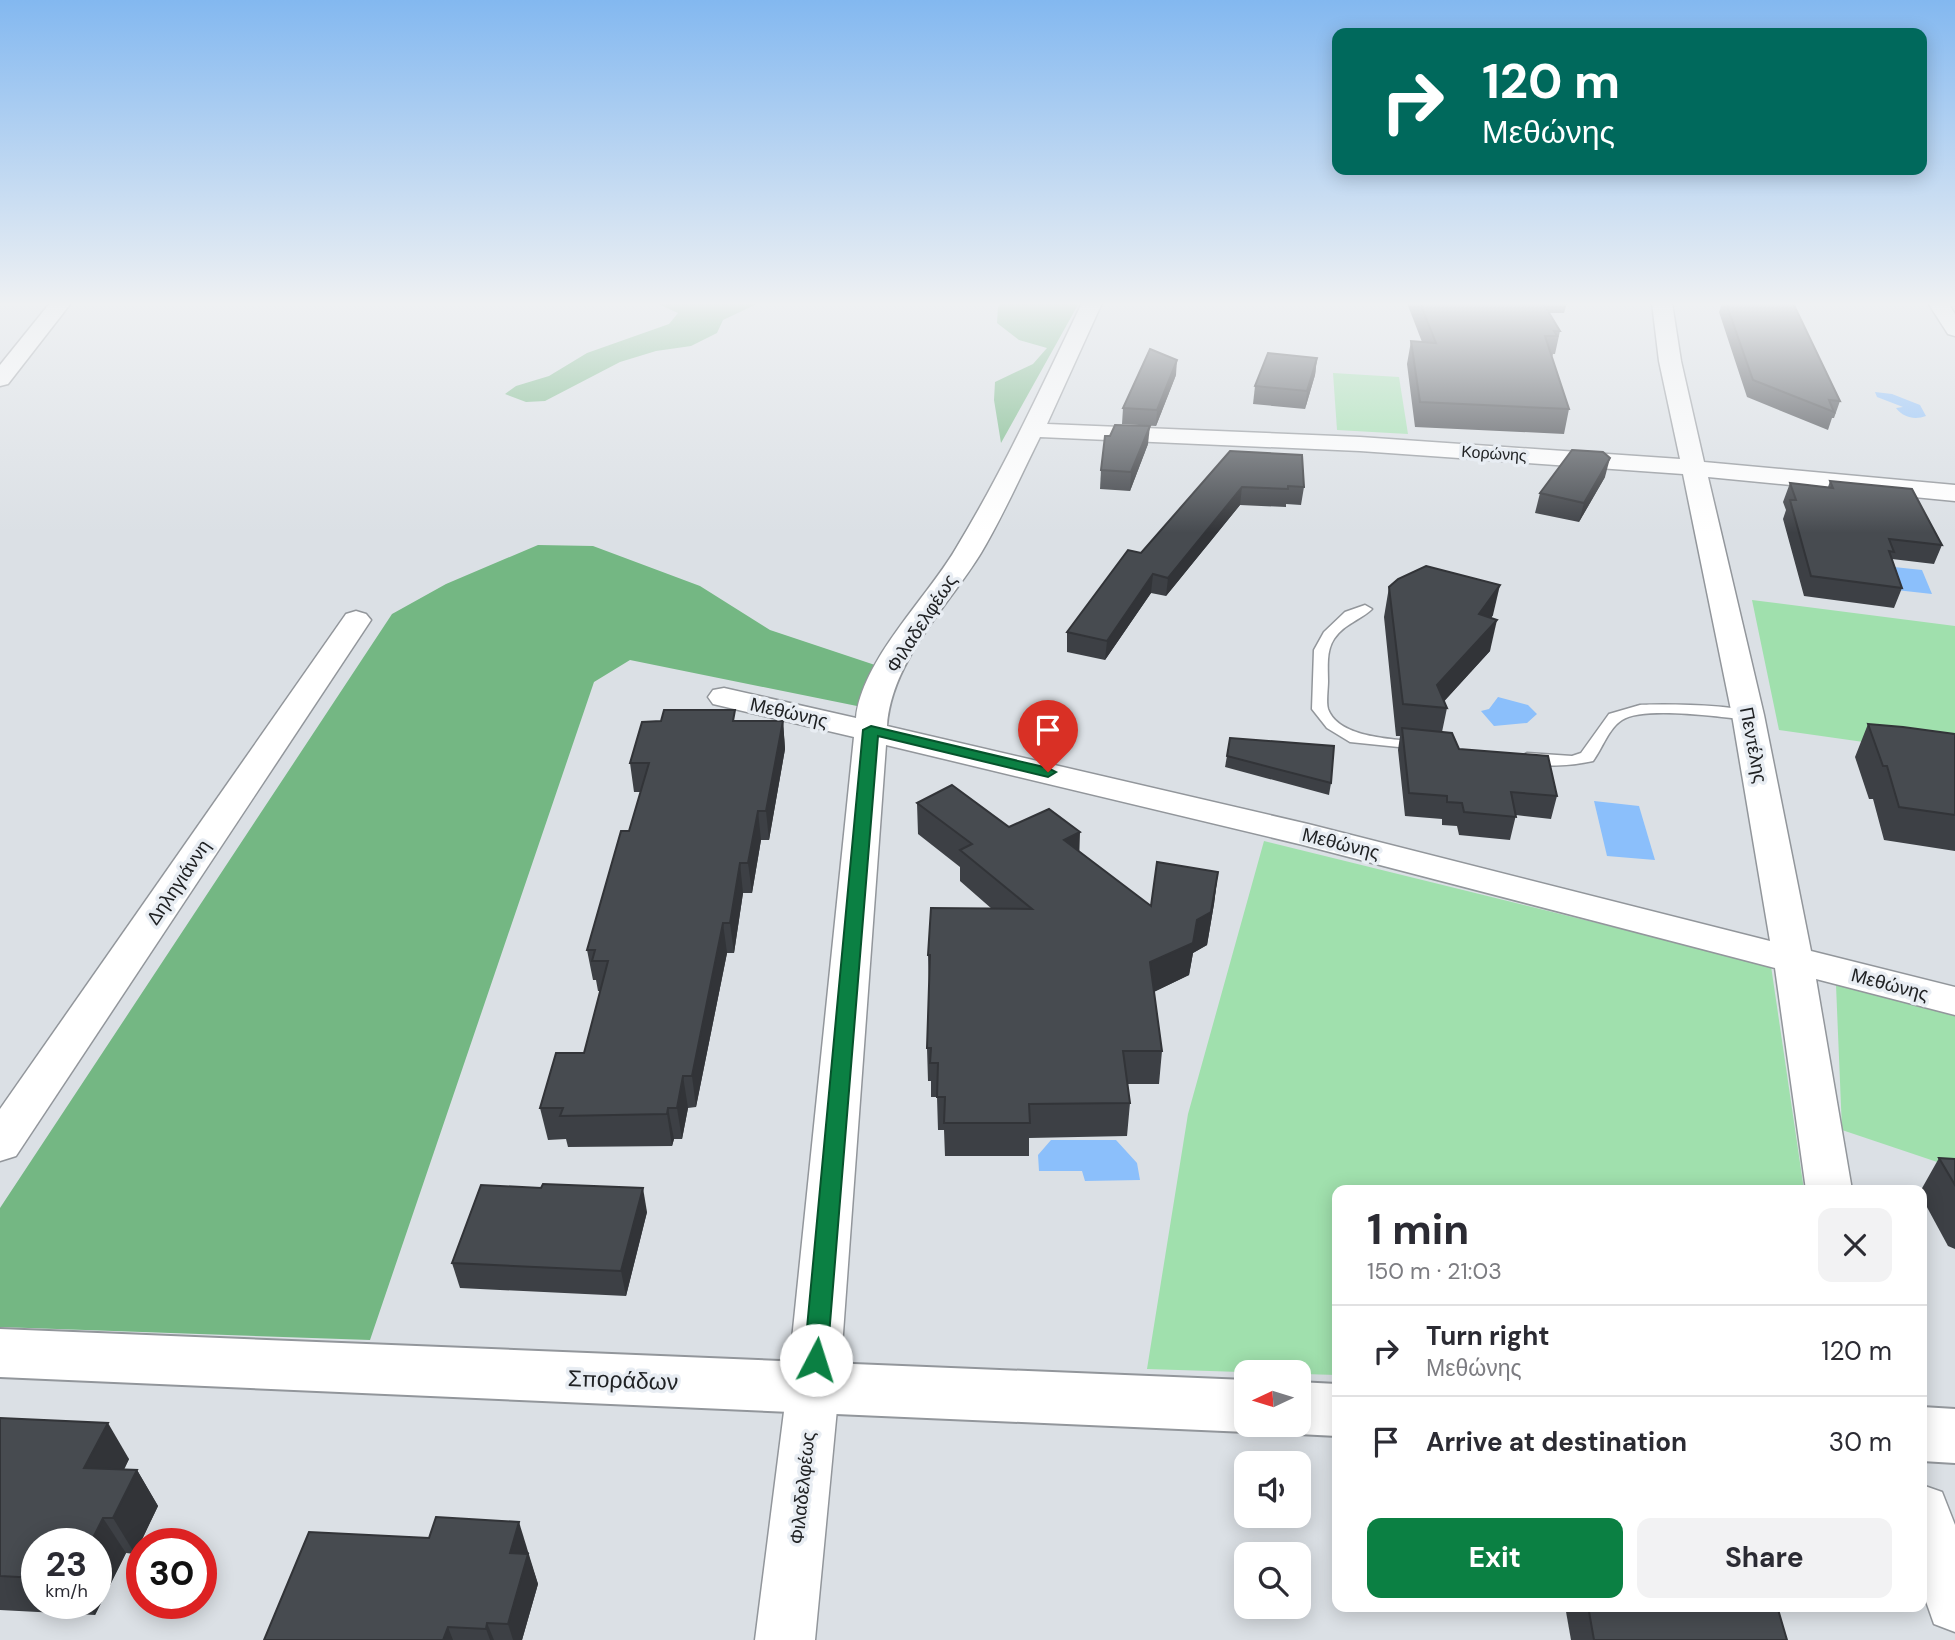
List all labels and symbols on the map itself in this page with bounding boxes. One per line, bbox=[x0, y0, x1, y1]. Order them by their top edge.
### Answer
street label: Κορώνης bbox=[1461, 441, 1528, 466]
street label: Φιλαδελφέως bbox=[880, 569, 963, 677]
street label: Μεθώνης bbox=[748, 691, 830, 734]
pin bbox=[1018, 700, 1078, 772]
street label: Πεντέλης bbox=[1734, 705, 1773, 785]
street label: Μεθώνης bbox=[1300, 822, 1382, 865]
street label: Δηληγιάννη bbox=[141, 835, 216, 930]
street label: Μεθώνης bbox=[1849, 962, 1931, 1007]
position arrow bbox=[779, 1323, 853, 1397]
north arrow bbox=[1234, 1360, 1311, 1437]
street label: Σποράδων bbox=[567, 1363, 679, 1397]
street label: Φιλαδελφέως bbox=[784, 1431, 821, 1545]
speed limit sign: 30 bbox=[126, 1528, 217, 1619]

